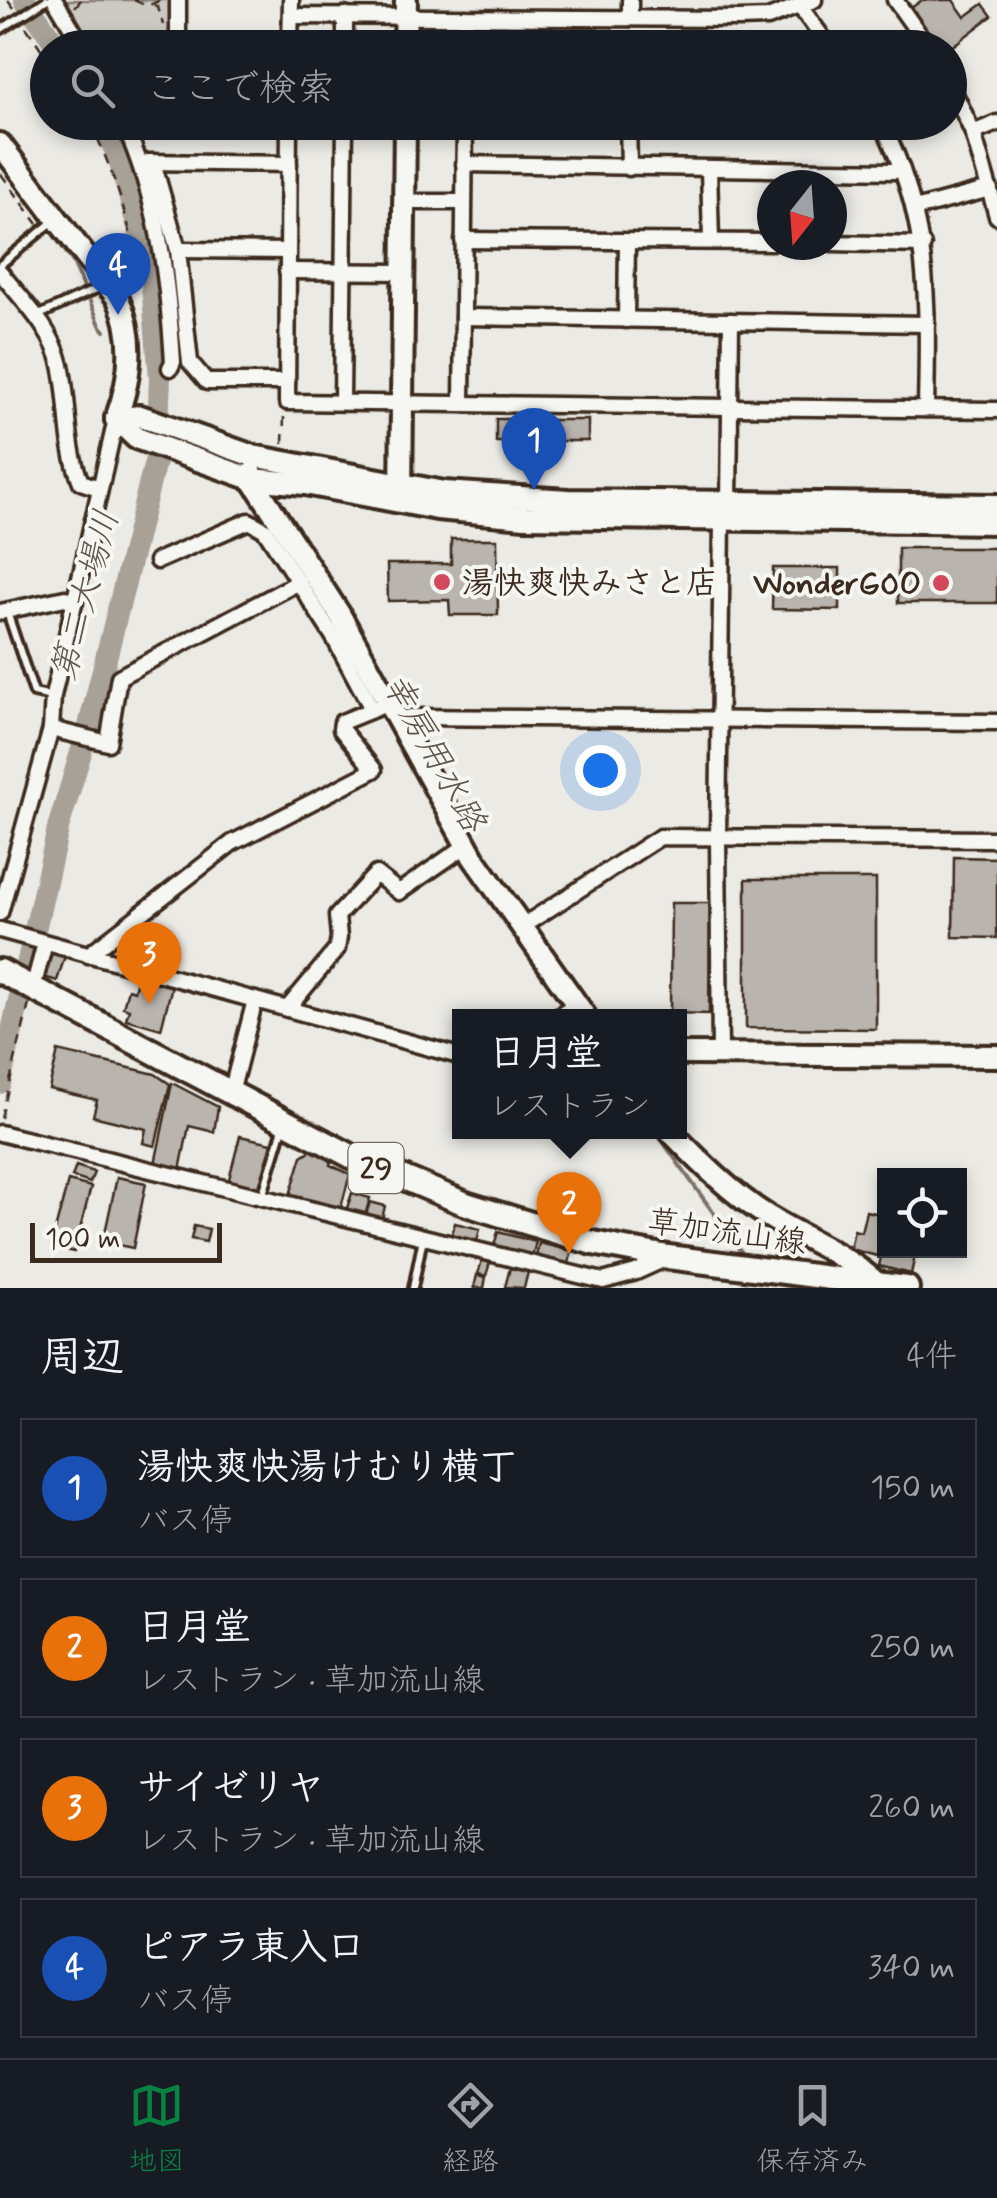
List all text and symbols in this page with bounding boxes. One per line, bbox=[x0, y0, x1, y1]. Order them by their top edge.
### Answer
search box bbox=[30, 30, 967, 140]
icon: search bbox=[65, 58, 120, 113]
text: ここで検索 bbox=[145, 65, 335, 114]
north arrow bbox=[757, 170, 847, 260]
pin: 4 bbox=[86, 232, 150, 315]
pin: 1 bbox=[502, 408, 566, 490]
water label: 第二大場川 bbox=[41, 505, 131, 686]
place label: 湯快爽快みさと店 bbox=[462, 563, 718, 605]
place label: WonderGOO bbox=[753, 564, 921, 606]
marker: 湯快爽快みさと店 bbox=[431, 571, 453, 593]
marker: WonderGOO bbox=[930, 572, 952, 594]
water label: 幸房用水路 bbox=[371, 665, 497, 842]
your location bbox=[575, 745, 626, 796]
pin: 3 bbox=[116, 922, 182, 1004]
popup bbox=[452, 1009, 687, 1139]
text: 日月堂 bbox=[488, 1030, 602, 1079]
text: レストラン bbox=[488, 1086, 651, 1128]
road number: 29 bbox=[348, 1143, 404, 1193]
map controls bbox=[877, 1168, 967, 1258]
button: locate bbox=[877, 1168, 967, 1258]
pin: 2 bbox=[536, 1172, 602, 1254]
street label: 草加流山線 bbox=[645, 1201, 809, 1265]
scale bar bbox=[30, 1218, 222, 1262]
text: 100 m bbox=[45, 1222, 120, 1259]
text: 周辺 bbox=[40, 1331, 124, 1386]
text: 4件 bbox=[906, 1336, 957, 1378]
text: 湯快爽快湯けむり横丁 bbox=[137, 1444, 517, 1493]
text: 1 bbox=[67, 1467, 82, 1509]
text: 150 m bbox=[870, 1467, 955, 1509]
text: バス停 bbox=[137, 1500, 233, 1542]
text: 日月堂 bbox=[137, 1604, 251, 1653]
text: 2 bbox=[67, 1627, 82, 1669]
text: 250 m bbox=[869, 1627, 955, 1669]
text: レストラン · 草加流山線 bbox=[137, 1660, 484, 1702]
text: サイゼリヤ bbox=[137, 1764, 325, 1813]
text: 3 bbox=[67, 1787, 82, 1829]
text: 260 m bbox=[868, 1787, 955, 1829]
text: レストラン · 草加流山線 bbox=[137, 1820, 484, 1862]
text: ピアラ東入口 bbox=[137, 1924, 365, 1973]
text: 4 bbox=[65, 1947, 84, 1989]
text: 340 m bbox=[868, 1947, 955, 1989]
text: バス停 bbox=[137, 1980, 233, 2022]
tab: 地図 bbox=[129, 2078, 185, 2181]
tab: 経路 bbox=[442, 2078, 498, 2181]
tab: 保存済み bbox=[756, 2078, 868, 2181]

